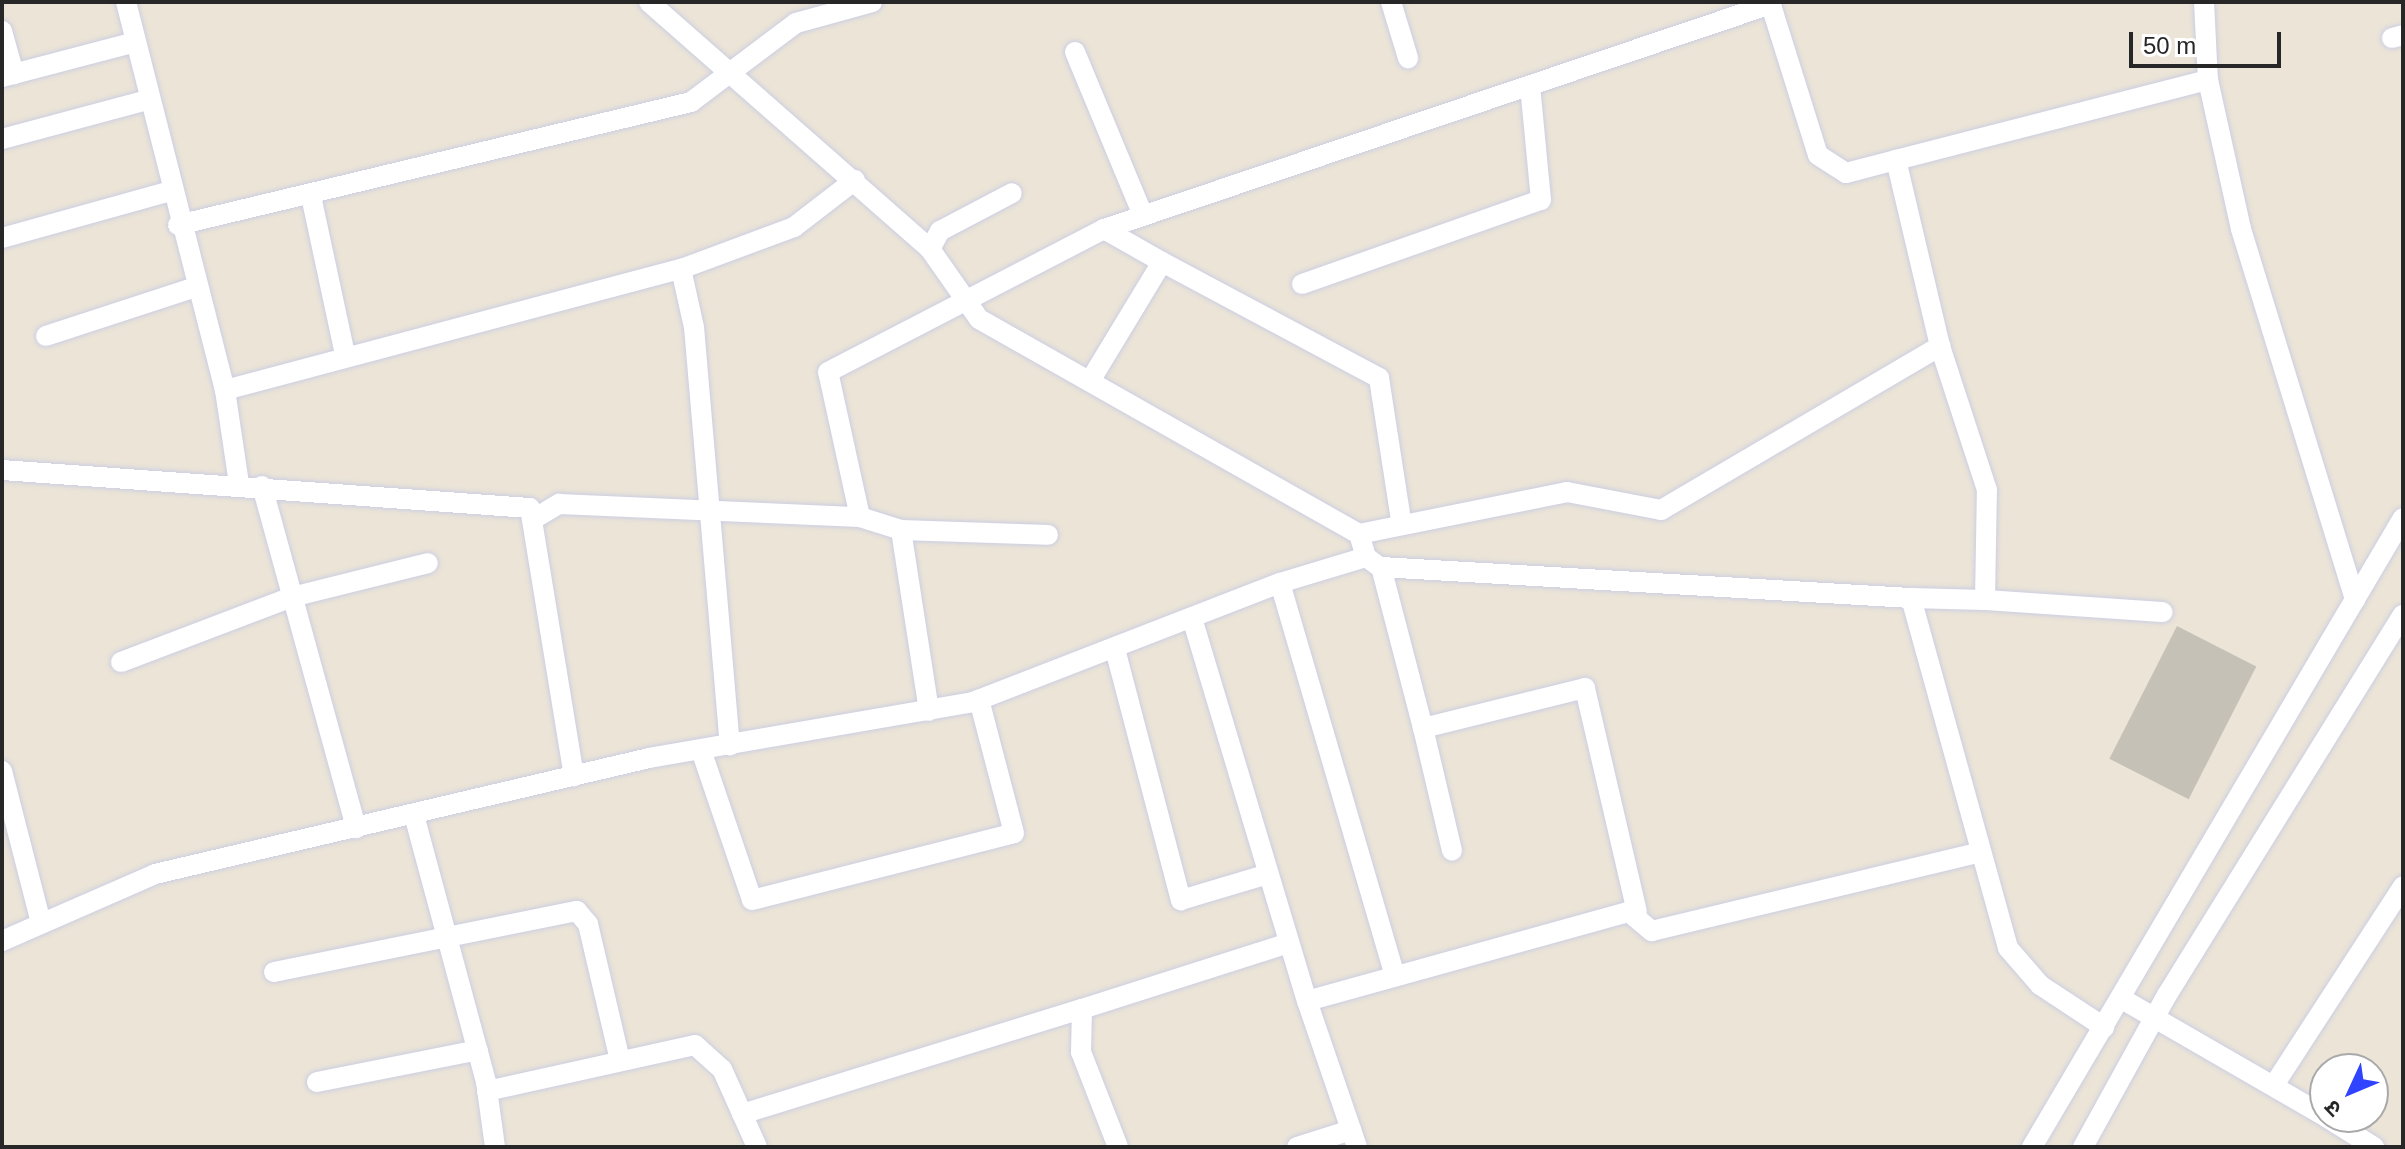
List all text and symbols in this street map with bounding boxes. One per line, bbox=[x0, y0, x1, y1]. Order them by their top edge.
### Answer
scale bar bbox=[2133, 16, 2285, 66]
text: 50 m bbox=[2143, 32, 2196, 59]
north arrow bbox=[2309, 1053, 2389, 1133]
text: उ bbox=[2319, 1095, 2346, 1122]

